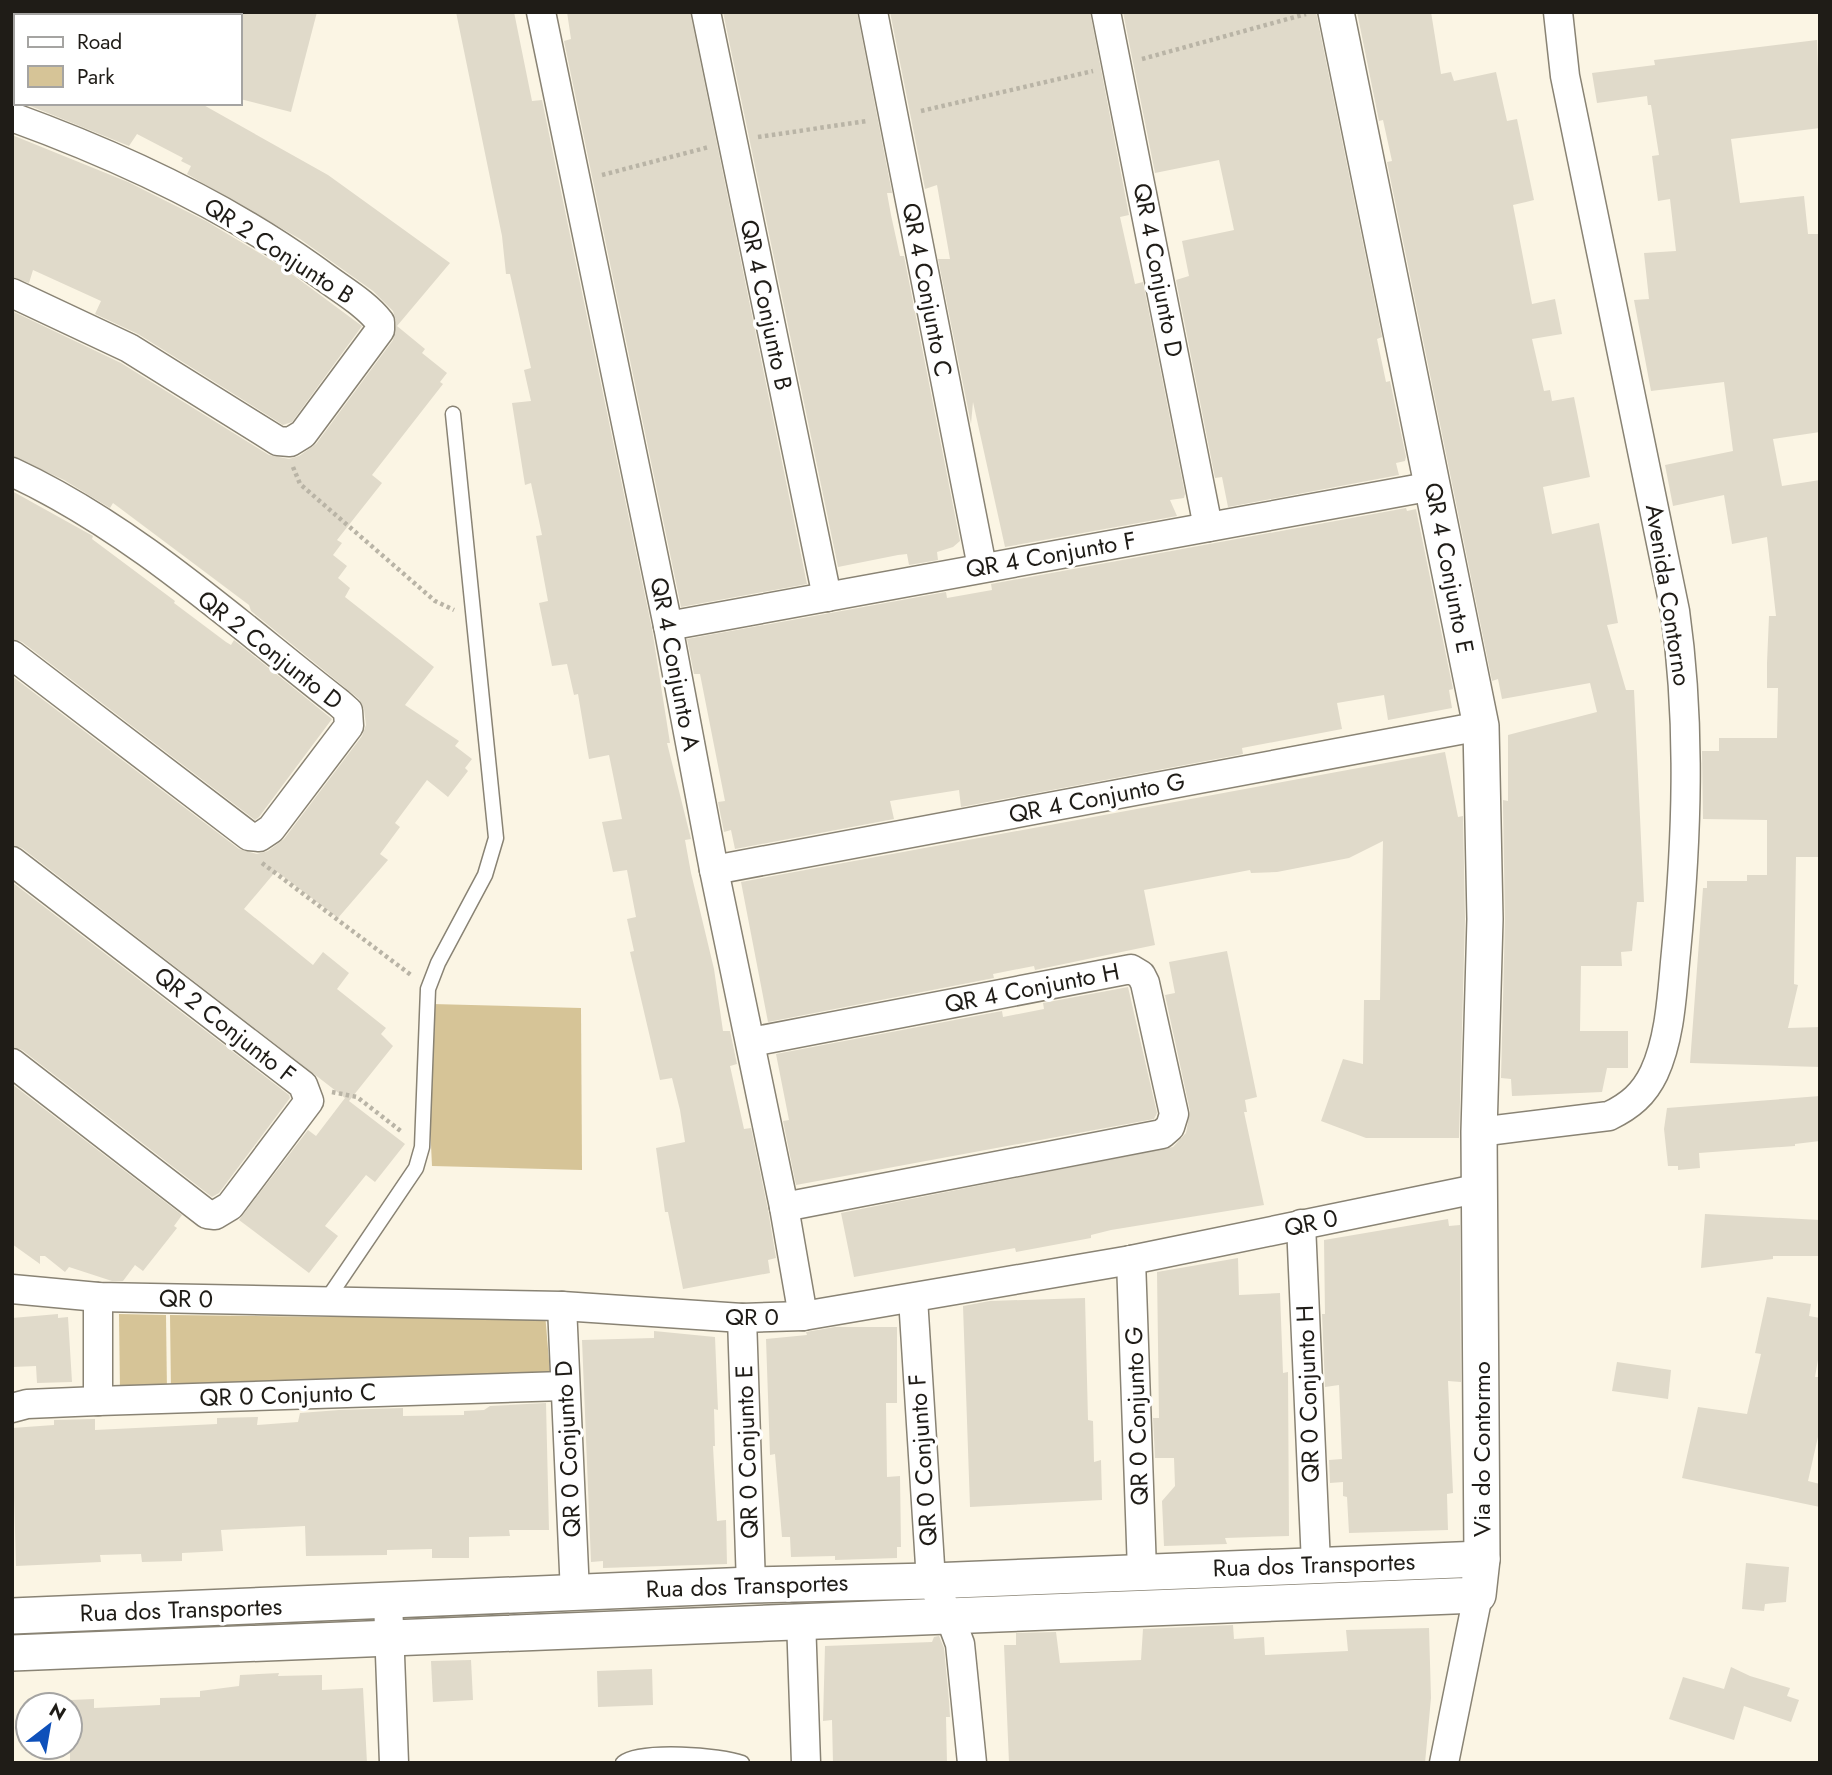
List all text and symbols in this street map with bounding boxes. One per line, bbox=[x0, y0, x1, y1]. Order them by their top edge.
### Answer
legend bbox=[14, 14, 242, 105]
text: Road bbox=[77, 27, 122, 57]
text: Park bbox=[77, 62, 115, 92]
street label: QR 4 Conjunto D bbox=[1124, 180, 1193, 360]
street label: QR 2 Conjunto B bbox=[197, 189, 361, 312]
street label: QR 4 Conjunto C bbox=[893, 200, 962, 380]
street label: QR 4 Conjunto B bbox=[731, 216, 802, 393]
street label: QR 4 Conjunto E bbox=[1416, 479, 1483, 656]
street label: Avenida Contorno bbox=[1637, 502, 1700, 688]
street label: QR 4 Conjunto F bbox=[963, 522, 1139, 587]
street label: QR 4 Conjunto A bbox=[642, 574, 709, 754]
street label: QR 2 Conjunto D bbox=[190, 582, 351, 718]
street label: QR 4 Conjunto G bbox=[1006, 763, 1188, 832]
street label: QR 4 Conjunto H bbox=[942, 953, 1122, 1022]
street label: QR 2 Conjunto F bbox=[147, 958, 304, 1091]
street label: QR 0 bbox=[1281, 1200, 1341, 1245]
street label: QR 0 bbox=[159, 1281, 213, 1316]
street label: QR 0 bbox=[725, 1299, 779, 1334]
street label: QR 0 Conjunto H bbox=[1287, 1305, 1328, 1483]
street label: QR 0 Conjunto G bbox=[1116, 1326, 1157, 1506]
street label: QR 0 Conjunto D bbox=[545, 1360, 590, 1538]
street label: Via do Contormo bbox=[1464, 1361, 1499, 1537]
street label: QR 0 Conjunto E bbox=[726, 1365, 767, 1539]
street label: QR 0 Conjunto F bbox=[899, 1373, 946, 1547]
street label: QR 0 Conjunto C bbox=[199, 1374, 377, 1415]
street label: Rua dos Transportes bbox=[1212, 1543, 1416, 1586]
street label: Rua dos Transportes bbox=[645, 1564, 849, 1607]
street label: Rua dos Transportes bbox=[79, 1588, 283, 1631]
north arrow bbox=[14, 1691, 84, 1761]
text: N bbox=[44, 1696, 71, 1727]

